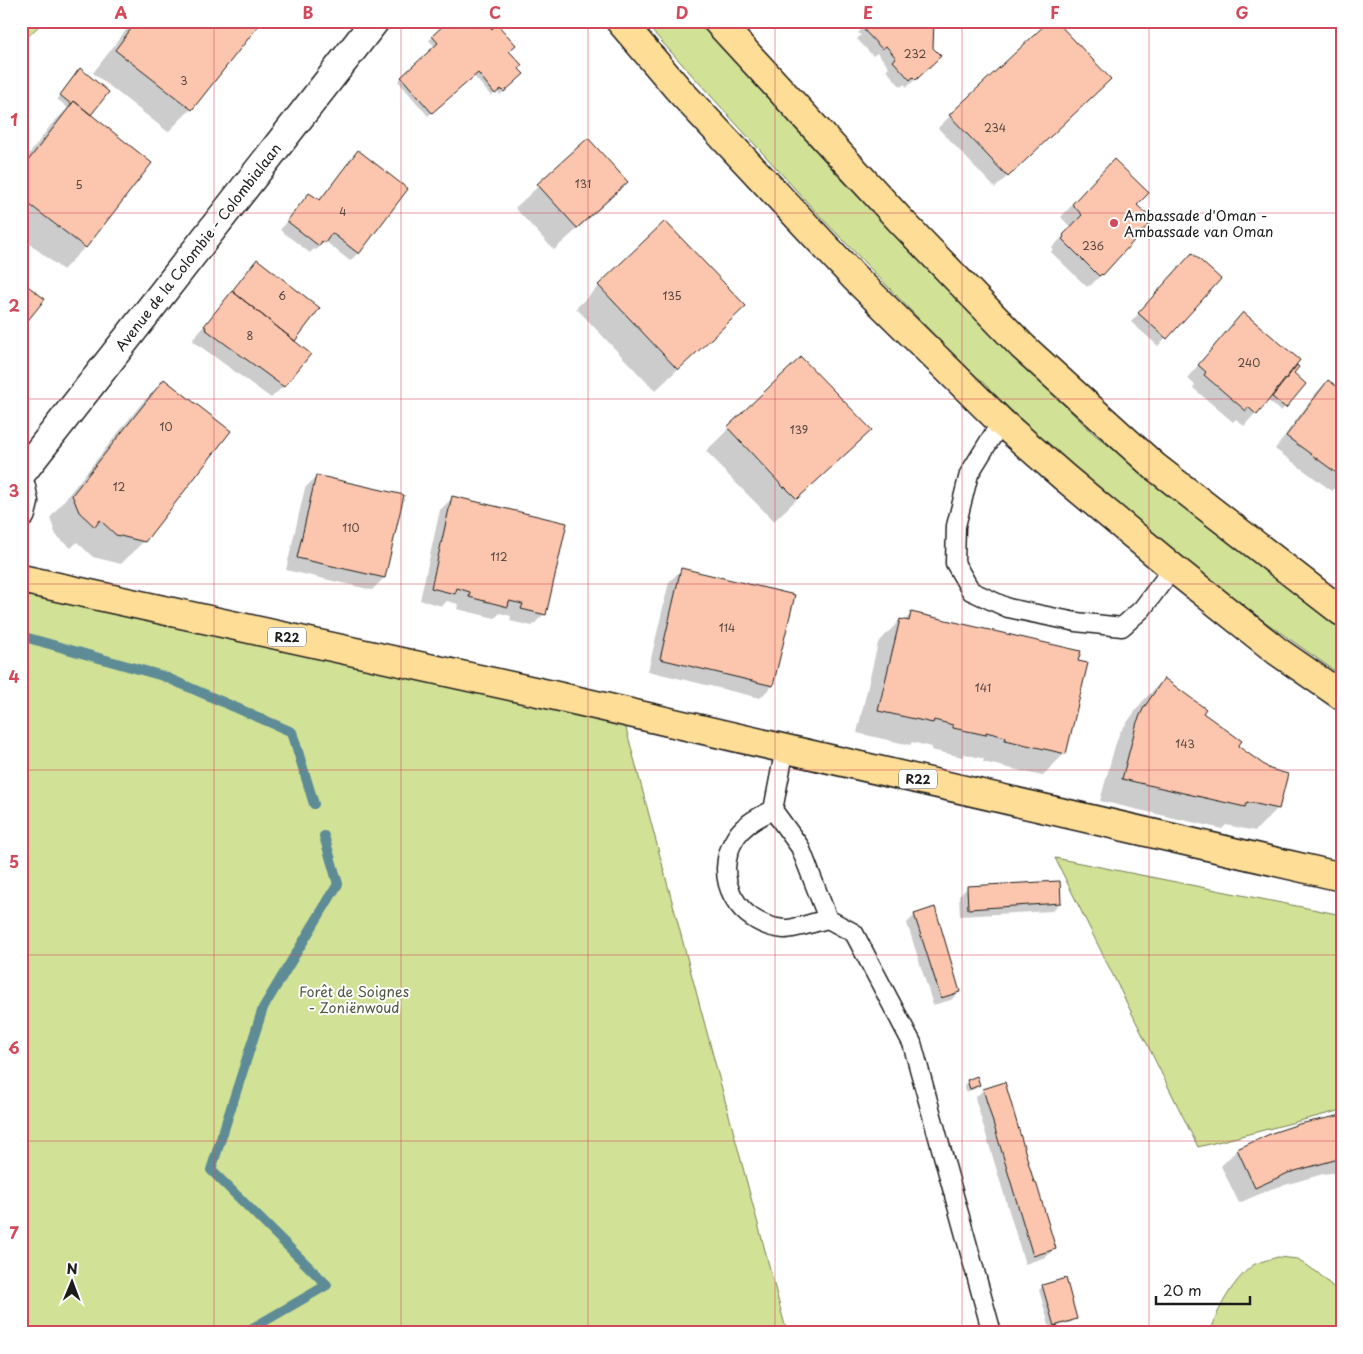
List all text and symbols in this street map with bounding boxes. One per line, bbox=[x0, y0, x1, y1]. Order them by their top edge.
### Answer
text: A bbox=[115, 0, 128, 24]
text: B bbox=[303, 0, 314, 24]
text: C bbox=[489, 0, 501, 24]
text: D bbox=[676, 0, 688, 24]
text: E bbox=[863, 0, 873, 24]
text: F bbox=[1050, 0, 1060, 24]
text: G bbox=[1235, 0, 1249, 24]
house number: 232 bbox=[904, 45, 926, 62]
house number: 3 bbox=[180, 72, 188, 89]
text: 1 bbox=[10, 107, 18, 131]
house number: 234 bbox=[984, 119, 1006, 136]
street label: Avenue de la Colombie - Colombialaan bbox=[110, 139, 286, 355]
house number: 131 bbox=[575, 175, 591, 192]
house number: 5 bbox=[75, 176, 83, 193]
house number: 4 bbox=[339, 203, 347, 220]
place label: Ambassade d'Oman - Ambassade van Oman bbox=[1124, 205, 1274, 242]
marker: Ambassade d'Oman - Ambassade van Oman bbox=[1108, 217, 1120, 229]
house number: 236 bbox=[1082, 237, 1104, 254]
house number: 6 bbox=[278, 287, 286, 304]
house number: 135 bbox=[662, 287, 682, 304]
text: 2 bbox=[8, 293, 20, 317]
house number: 8 bbox=[247, 327, 254, 344]
house number: 240 bbox=[1238, 354, 1260, 371]
house number: 10 bbox=[160, 418, 172, 435]
house number: 139 bbox=[790, 421, 808, 438]
text: 3 bbox=[9, 478, 19, 502]
house number: 12 bbox=[113, 478, 126, 495]
house number: 110 bbox=[342, 519, 360, 536]
house number: 112 bbox=[490, 548, 508, 565]
house number: 114 bbox=[719, 619, 735, 636]
road number: R22 bbox=[268, 628, 306, 646]
text: 4 bbox=[9, 664, 20, 688]
house number: 141 bbox=[975, 679, 991, 696]
house number: 143 bbox=[1175, 735, 1195, 752]
road number: R22 bbox=[899, 770, 937, 789]
text: 5 bbox=[9, 849, 19, 873]
park label: Forêt de Soignes - Zoniënwoud bbox=[299, 981, 409, 1018]
text: 6 bbox=[8, 1035, 20, 1059]
text: 7 bbox=[9, 1220, 19, 1244]
north arrow bbox=[48, 1256, 98, 1306]
text: N bbox=[67, 1258, 78, 1279]
scale bar bbox=[1156, 1274, 1249, 1306]
text: 20 m bbox=[1163, 1278, 1202, 1301]

